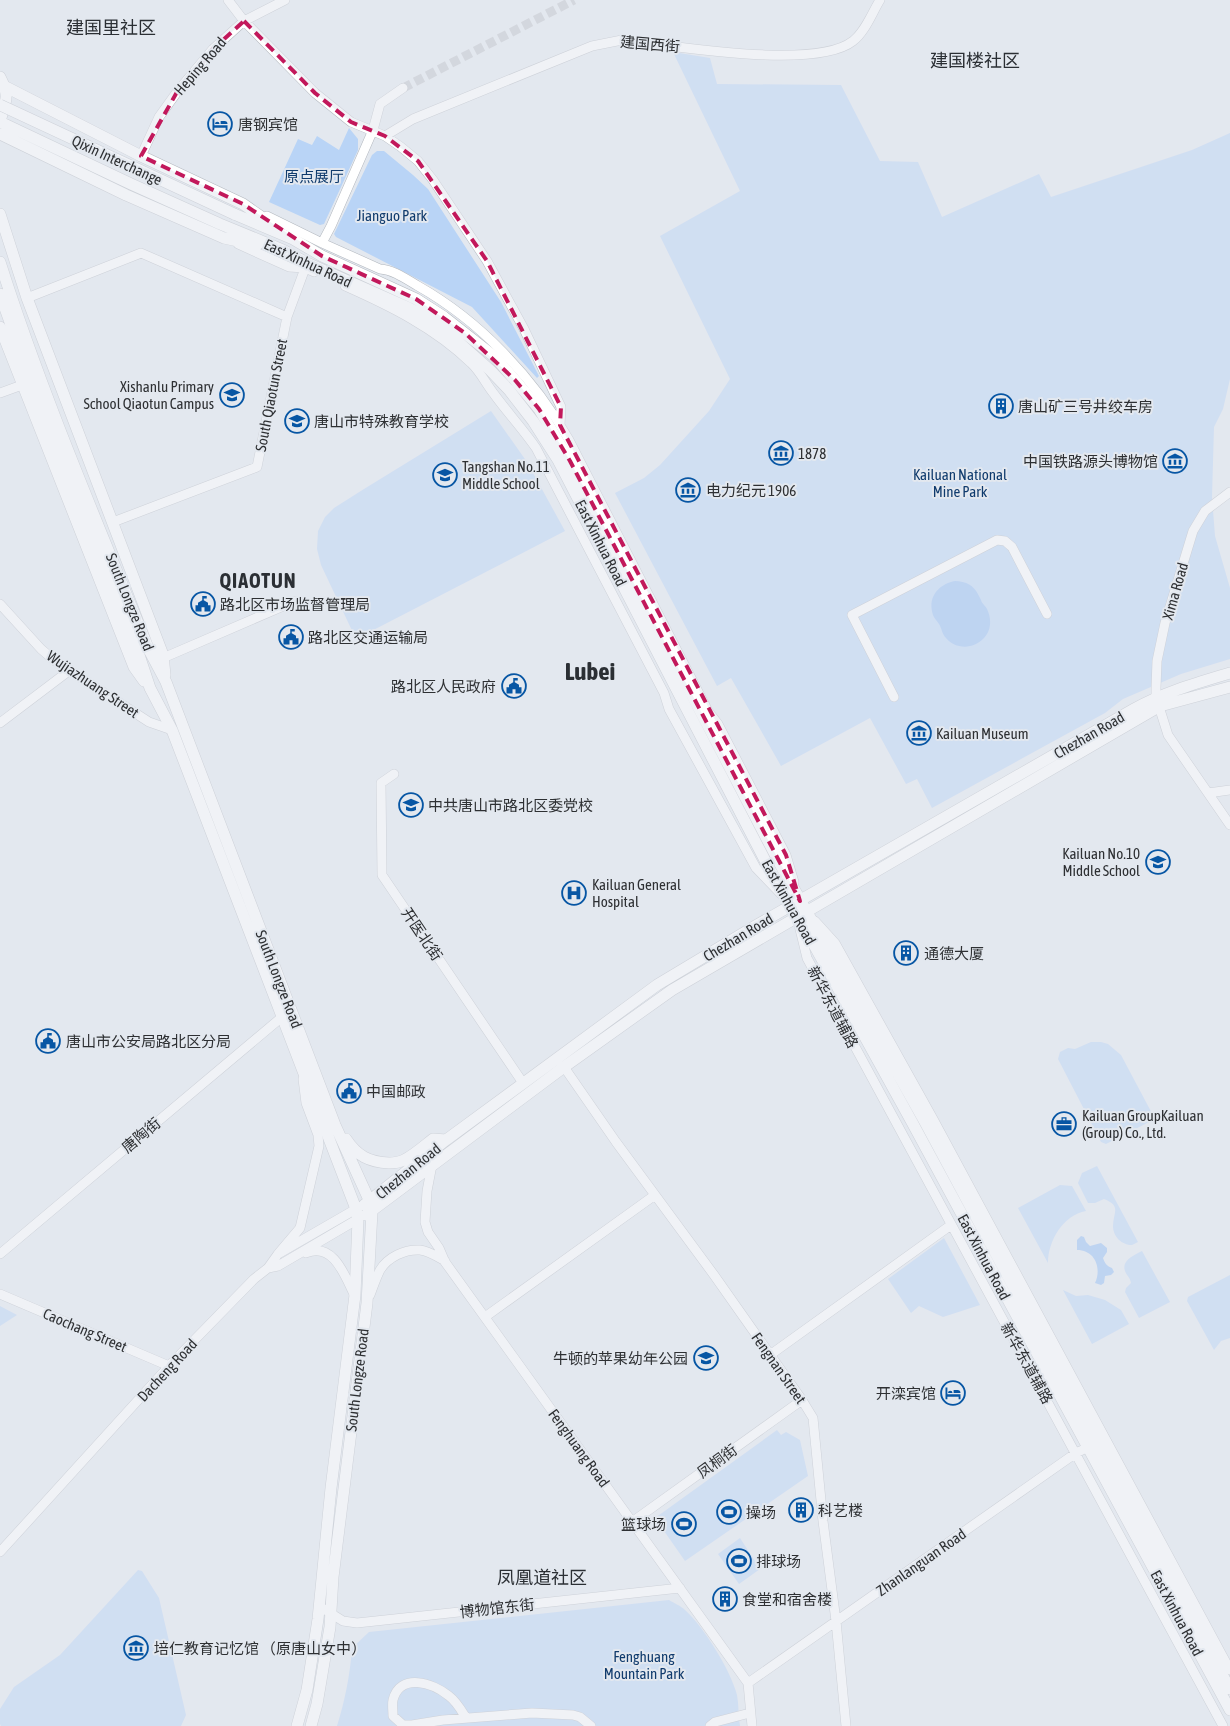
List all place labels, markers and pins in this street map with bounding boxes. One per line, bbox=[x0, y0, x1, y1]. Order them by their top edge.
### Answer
hotel icon: 唐钢宾馆 bbox=[207, 111, 233, 137]
place label: 唐钢宾馆 bbox=[238, 116, 298, 133]
place label: Xishanlu Primary School Qiaotun Campus bbox=[83, 378, 214, 412]
school or university icon: Xishanlu Primary School Qiaotun Campus bbox=[219, 382, 245, 408]
building icon: 唐山矿三号井绞车房 bbox=[988, 393, 1014, 419]
place label: 唐山矿三号井绞车房 bbox=[1018, 398, 1153, 415]
school or university icon: 唐山市特殊教育学校 bbox=[284, 408, 310, 434]
place label: 唐山市特殊教育学校 bbox=[314, 413, 449, 430]
museum icon: 1878 bbox=[768, 440, 794, 466]
place label: 1878 bbox=[798, 445, 826, 462]
museum icon: 中国铁路源头博物馆 bbox=[1162, 448, 1188, 474]
place label: 中国铁路源头博物馆 bbox=[1023, 453, 1158, 470]
place label: Tangshan No.11 Middle School bbox=[462, 458, 550, 492]
school or university icon: Tangshan No.11 Middle School bbox=[432, 462, 458, 488]
museum icon: 电力纪元 1906 bbox=[675, 477, 701, 503]
place label: 电力纪元 1906 bbox=[706, 482, 796, 499]
public building icon: 路北区市场监督管理局 bbox=[190, 591, 216, 617]
place label: 路北区市场监督管理局 bbox=[220, 596, 370, 613]
public building icon: 路北区交通运输局 bbox=[278, 624, 304, 650]
place label: 路北区交通运输局 bbox=[308, 629, 428, 646]
public building icon: 路北区人民政府 bbox=[501, 673, 527, 699]
place label: 路北区人民政府 bbox=[391, 678, 496, 695]
museum icon: Kailuan Museum bbox=[906, 720, 932, 746]
place label: Kailuan Museum bbox=[936, 725, 1028, 742]
school or university icon: 中共唐山市路北区委党校 bbox=[398, 792, 424, 818]
place label: 中共唐山市路北区委党校 bbox=[428, 797, 593, 814]
place label: Kailuan No.10 Middle School bbox=[1062, 845, 1140, 879]
school or university icon: Kailuan No.10 Middle School bbox=[1145, 849, 1171, 875]
place label: Kailuan General Hospital bbox=[592, 876, 681, 910]
hospital icon: Kailuan General Hospital bbox=[561, 880, 587, 906]
building icon: 通德大厦 bbox=[893, 940, 919, 966]
place label: 通德大厦 bbox=[924, 945, 984, 962]
public building icon: 唐山市公安局路北区分局 bbox=[35, 1028, 61, 1054]
place label: 唐山市公安局路北区分局 bbox=[66, 1033, 231, 1050]
public building icon: 中国邮政 bbox=[336, 1078, 362, 1104]
place label: 中国邮政 bbox=[366, 1083, 426, 1100]
place label: Kailuan GroupKailuan (Group) Co., Ltd. bbox=[1082, 1107, 1204, 1141]
office icon: Kailuan GroupKailuan (Group) Co., Ltd. bbox=[1051, 1111, 1077, 1137]
school or university icon: 牛顿的苹果幼年公园 bbox=[693, 1345, 719, 1371]
place label: 牛顿的苹果幼年公园 bbox=[553, 1350, 688, 1367]
hotel icon: 开滦宾馆 bbox=[940, 1380, 966, 1406]
place label: 开滦宾馆 bbox=[876, 1385, 936, 1402]
building icon: 科艺楼 bbox=[788, 1497, 814, 1523]
sports icon: 操场 bbox=[716, 1499, 742, 1525]
place label: 科艺楼 bbox=[818, 1502, 863, 1519]
place label: 操场 bbox=[746, 1504, 776, 1521]
sports icon: 篮球场 bbox=[671, 1511, 697, 1537]
place label: 篮球场 bbox=[621, 1516, 666, 1533]
sports icon: 排球场 bbox=[726, 1548, 752, 1574]
place label: 排球场 bbox=[756, 1553, 801, 1570]
building icon: 食堂和宿舍楼 bbox=[712, 1586, 738, 1612]
place label: 食堂和宿舍楼 bbox=[742, 1591, 832, 1608]
museum icon: 培仁教育记忆馆 （原唐山女中） bbox=[123, 1635, 149, 1661]
place label: 培仁教育记忆馆 （原唐山女中） bbox=[154, 1640, 366, 1657]

